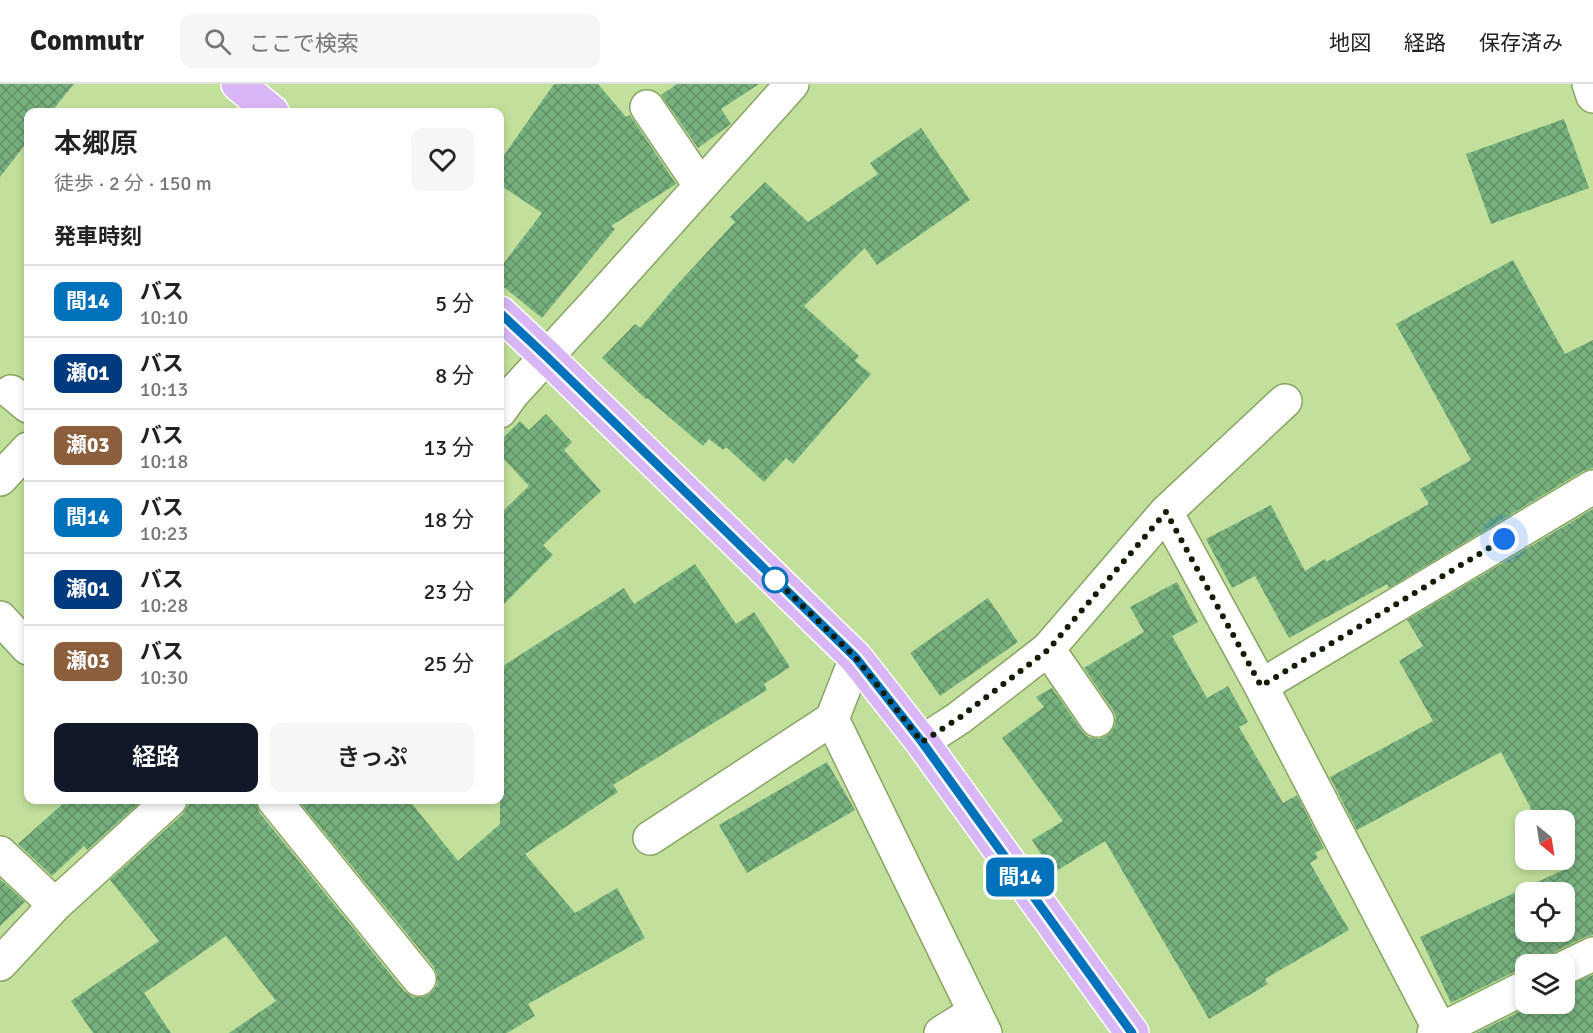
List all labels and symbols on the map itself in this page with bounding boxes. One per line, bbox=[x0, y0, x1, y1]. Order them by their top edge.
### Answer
your location bbox=[1489, 524, 1519, 554]
unlabelled marker bbox=[762, 567, 788, 593]
north arrow bbox=[1515, 810, 1575, 870]
line badge: 間14 bbox=[986, 858, 1054, 896]

